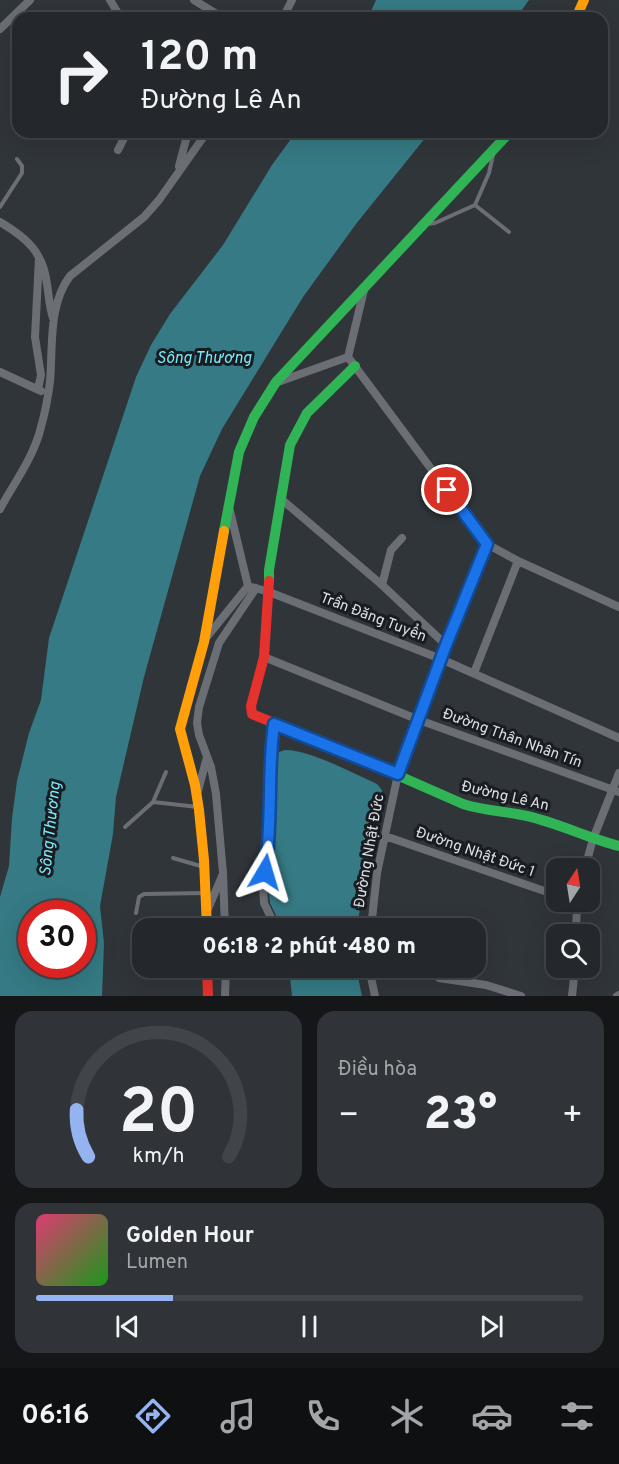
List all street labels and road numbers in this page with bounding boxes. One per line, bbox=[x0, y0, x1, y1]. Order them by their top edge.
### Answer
street label: Trần Đăng Tuyển bbox=[317, 587, 430, 647]
street label: Đường Thân Nhân Tín bbox=[440, 705, 584, 773]
street label: Đường Lê An bbox=[459, 778, 551, 816]
street label: Đường Nhật Đức bbox=[351, 793, 389, 909]
street label: Đường Nhật Đức 1 bbox=[413, 824, 537, 882]

